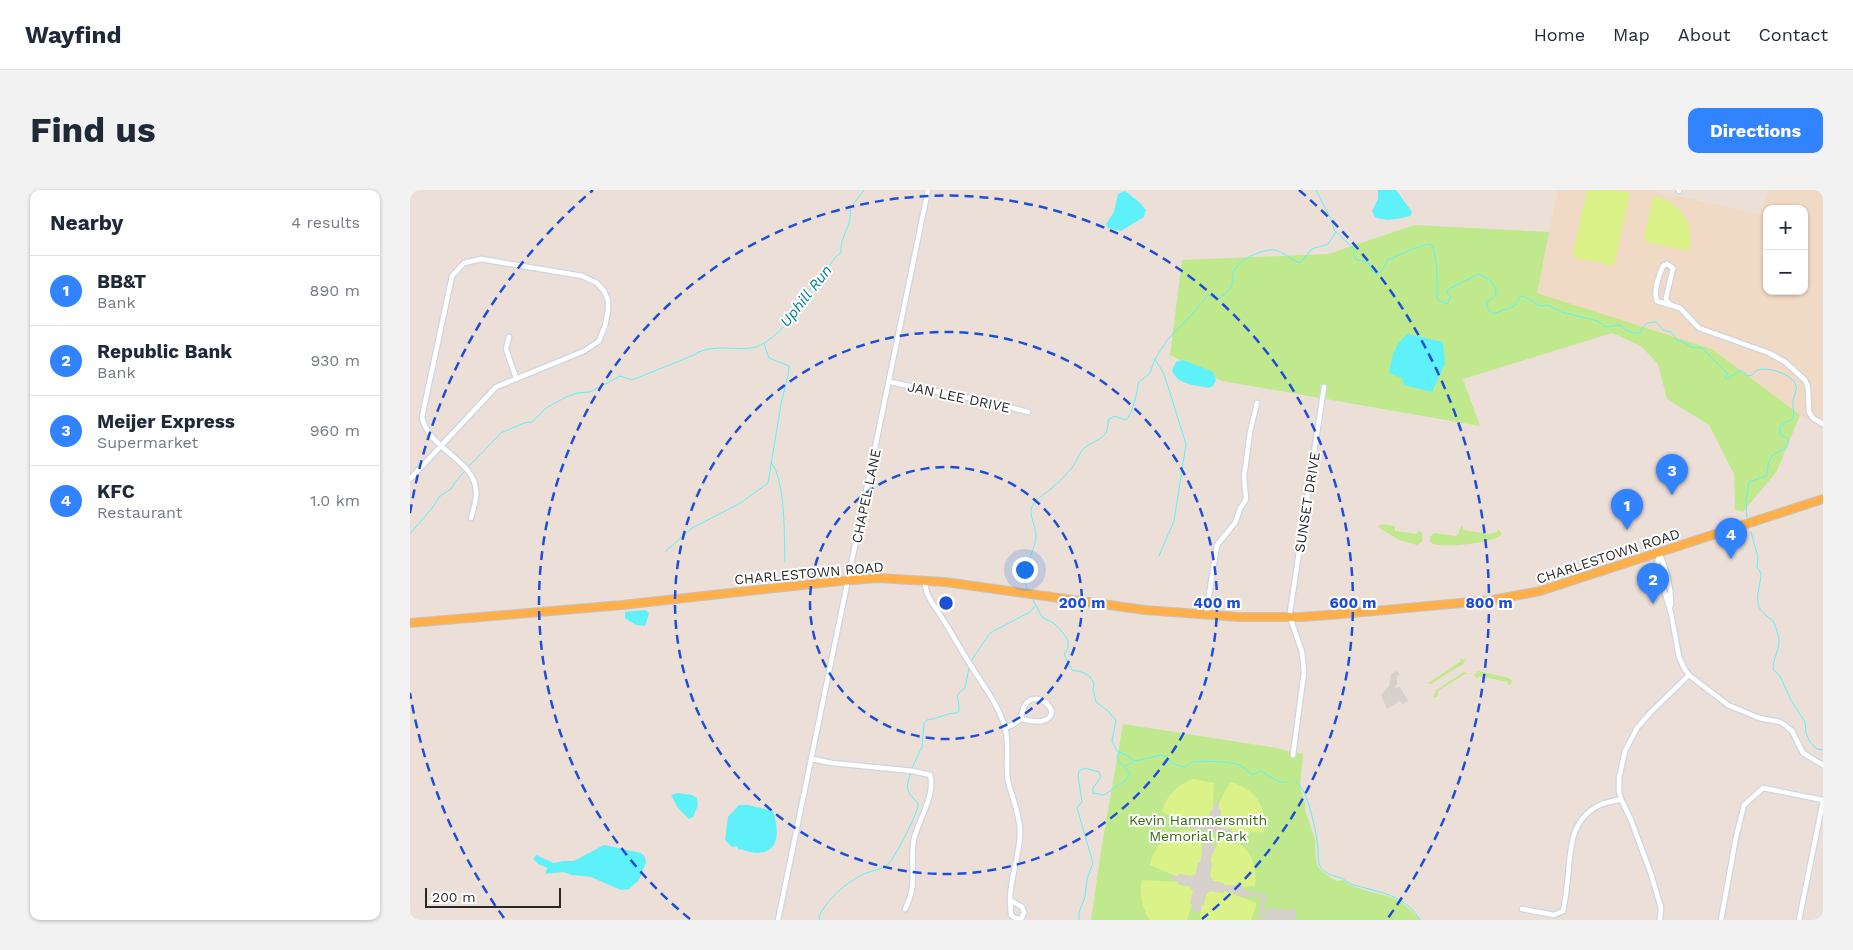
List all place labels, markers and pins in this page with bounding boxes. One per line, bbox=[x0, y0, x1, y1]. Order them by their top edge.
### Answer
pin: 3 bbox=[1656, 454, 1688, 495]
pin: 1 bbox=[1611, 489, 1643, 530]
pin: 4 bbox=[1715, 518, 1747, 559]
pin: 2 bbox=[1637, 563, 1669, 604]
centre of rings bbox=[937, 594, 955, 612]

